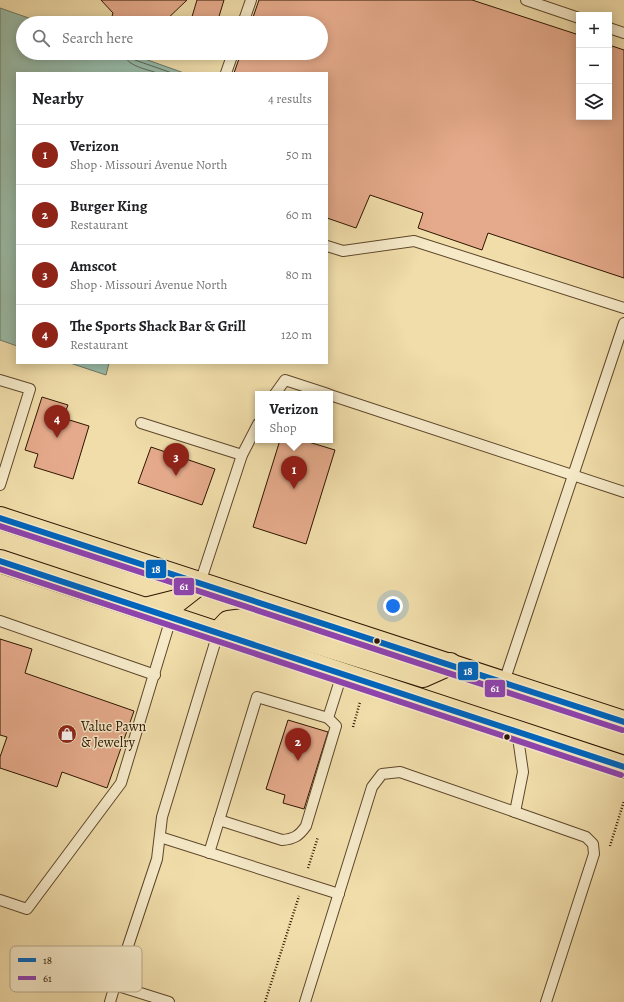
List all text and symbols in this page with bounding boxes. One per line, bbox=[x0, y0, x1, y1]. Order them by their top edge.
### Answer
map controls bbox=[576, 12, 612, 120]
button: + bbox=[576, 12, 612, 48]
search box bbox=[16, 16, 328, 60]
icon: search bbox=[30, 27, 52, 49]
text: Search here bbox=[62, 28, 133, 48]
button: − bbox=[576, 48, 612, 84]
button: layers bbox=[576, 84, 612, 120]
text: Nearby bbox=[32, 87, 83, 110]
text: 4 results bbox=[268, 90, 312, 107]
text: Verizon bbox=[70, 136, 119, 156]
text: 1 bbox=[43, 146, 47, 163]
text: 50 m bbox=[286, 146, 312, 163]
text: Shop · Missouri Avenue North bbox=[70, 156, 228, 173]
text: Burger King bbox=[70, 196, 147, 216]
text: 2 bbox=[42, 206, 48, 223]
text: 60 m bbox=[286, 206, 312, 223]
text: Restaurant bbox=[70, 216, 128, 233]
text: Amscot bbox=[70, 256, 117, 276]
text: 3 bbox=[42, 266, 48, 283]
text: 80 m bbox=[285, 266, 312, 283]
text: Shop · Missouri Avenue North bbox=[70, 276, 228, 293]
text: The Sports Shack Bar & Grill bbox=[70, 316, 246, 336]
text: 4 bbox=[42, 326, 48, 343]
text: 120 m bbox=[281, 326, 312, 343]
text: Restaurant bbox=[70, 336, 128, 353]
popup bbox=[255, 391, 333, 443]
text: Verizon bbox=[270, 399, 318, 419]
pin: 4 bbox=[44, 405, 70, 438]
text: Shop bbox=[270, 419, 297, 436]
pin: 3 bbox=[163, 443, 189, 476]
pin: 1 bbox=[281, 456, 307, 489]
line badge: 18 bbox=[145, 559, 167, 579]
text: 18 bbox=[151, 562, 161, 577]
line badge: 61 bbox=[173, 577, 195, 596]
text: 61 bbox=[179, 579, 189, 594]
your location bbox=[383, 596, 403, 616]
unlabelled marker bbox=[372, 636, 382, 646]
line badge: 18 bbox=[457, 661, 479, 681]
text: 18 bbox=[463, 664, 473, 679]
line badge: 61 bbox=[484, 679, 506, 698]
text: 61 bbox=[490, 681, 500, 696]
place label: Value Pawn & Jewelry bbox=[80, 717, 147, 752]
shop icon: Value Pawn & Jewelry bbox=[56, 723, 78, 745]
pin: 2 bbox=[285, 728, 311, 761]
unlabelled marker bbox=[502, 732, 512, 742]
legend bbox=[10, 946, 142, 992]
text: 18 bbox=[43, 953, 52, 968]
text: 61 bbox=[43, 971, 52, 986]

